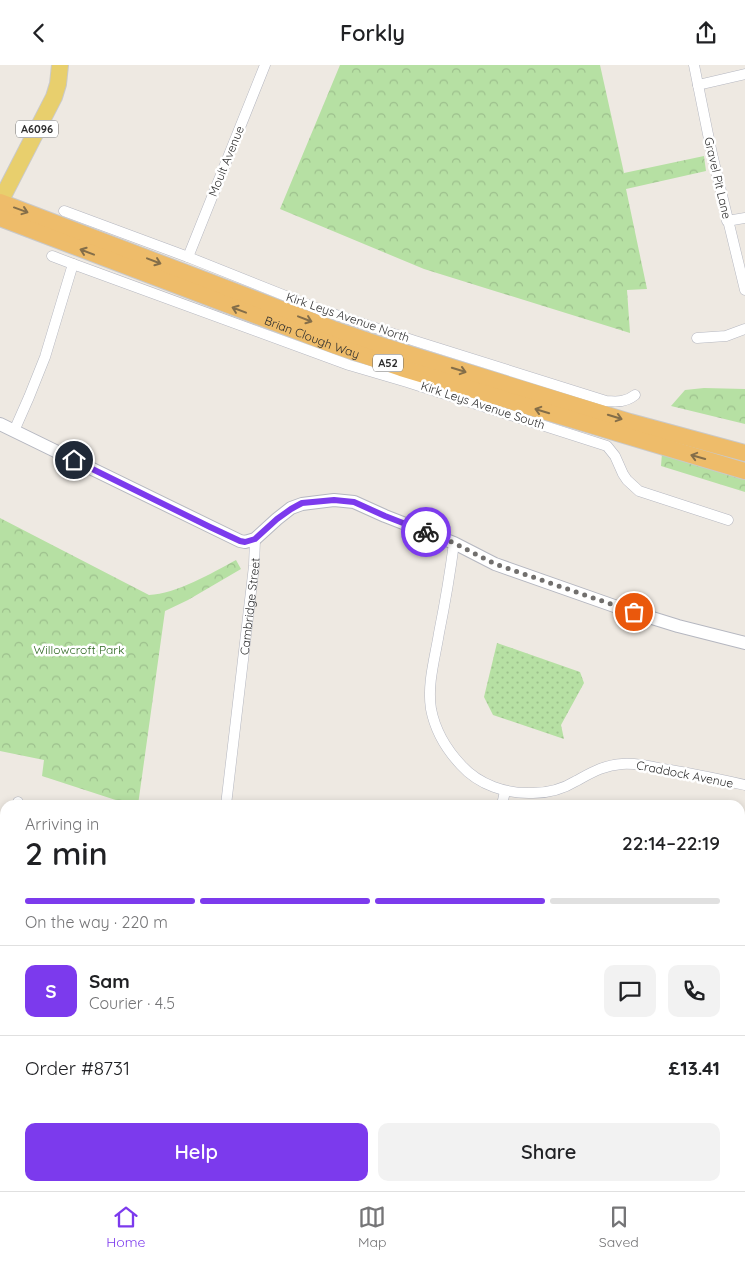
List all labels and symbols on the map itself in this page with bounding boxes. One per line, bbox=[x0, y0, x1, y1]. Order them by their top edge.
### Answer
road number: A6096 bbox=[16, 121, 58, 137]
street label: Moult Avenue bbox=[205, 123, 247, 199]
street label: Gravel Pit Lane bbox=[701, 136, 735, 221]
one-way arrow bbox=[13, 206, 29, 215]
one-way arrow bbox=[80, 247, 95, 256]
one-way arrow bbox=[146, 257, 161, 266]
street label: Kirk Leys Avenue North bbox=[284, 289, 412, 345]
one-way arrow bbox=[232, 305, 247, 314]
street label: Brian Clough Way bbox=[263, 312, 362, 361]
one-way arrow bbox=[297, 315, 312, 324]
road number: A52 bbox=[373, 355, 403, 371]
one-way arrow bbox=[451, 365, 467, 375]
street label: Kirk Leys Avenue South bbox=[419, 378, 547, 432]
one-way arrow bbox=[535, 406, 551, 415]
one-way arrow bbox=[607, 413, 623, 423]
pin bbox=[53, 439, 95, 481]
one-way arrow bbox=[690, 452, 706, 462]
courier bbox=[401, 507, 451, 557]
street label: Cambridge Street bbox=[236, 557, 262, 656]
pin bbox=[613, 591, 655, 633]
park label: Willowcroft Park bbox=[34, 642, 124, 657]
street label: Craddock Avenue bbox=[635, 757, 735, 791]

